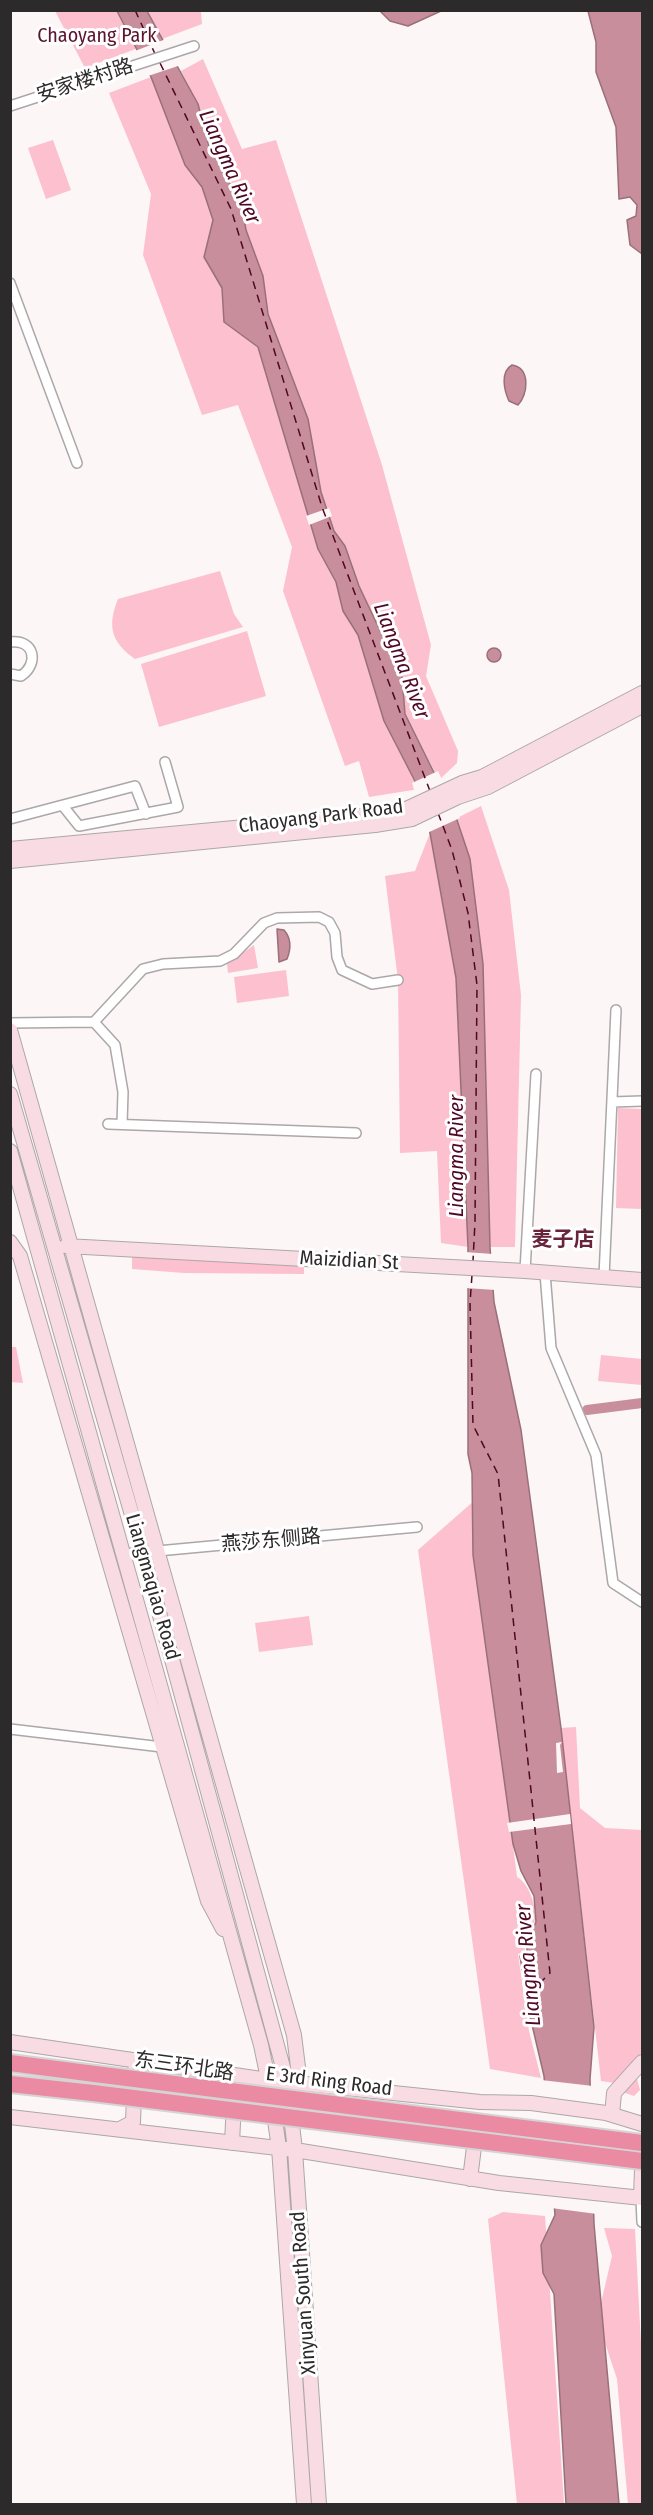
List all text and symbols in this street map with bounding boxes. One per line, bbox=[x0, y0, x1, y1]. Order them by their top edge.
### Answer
park label: Chaoyang Park bbox=[37, 24, 157, 48]
street label: 安家楼村路 bbox=[34, 54, 136, 108]
water label: Liangma River bbox=[193, 106, 265, 228]
water label: Liangma River bbox=[367, 599, 435, 723]
street label: Chaoyang Park Road bbox=[237, 795, 405, 839]
water label: Liangma River bbox=[444, 1095, 470, 1217]
district label: 麦子店 bbox=[532, 1227, 594, 1253]
street label: Maizidian St bbox=[299, 1246, 399, 1276]
street label: Liangmaqiao Road bbox=[120, 1511, 184, 1663]
street label: 燕莎东侧路 bbox=[220, 1525, 322, 1557]
water label: Liangma River bbox=[511, 1903, 547, 2027]
street label: 东三环北路 bbox=[133, 2048, 235, 2086]
street label: E 3rd Ring Road bbox=[265, 2062, 393, 2102]
street label: Xinyuan South Road bbox=[286, 2210, 322, 2376]

